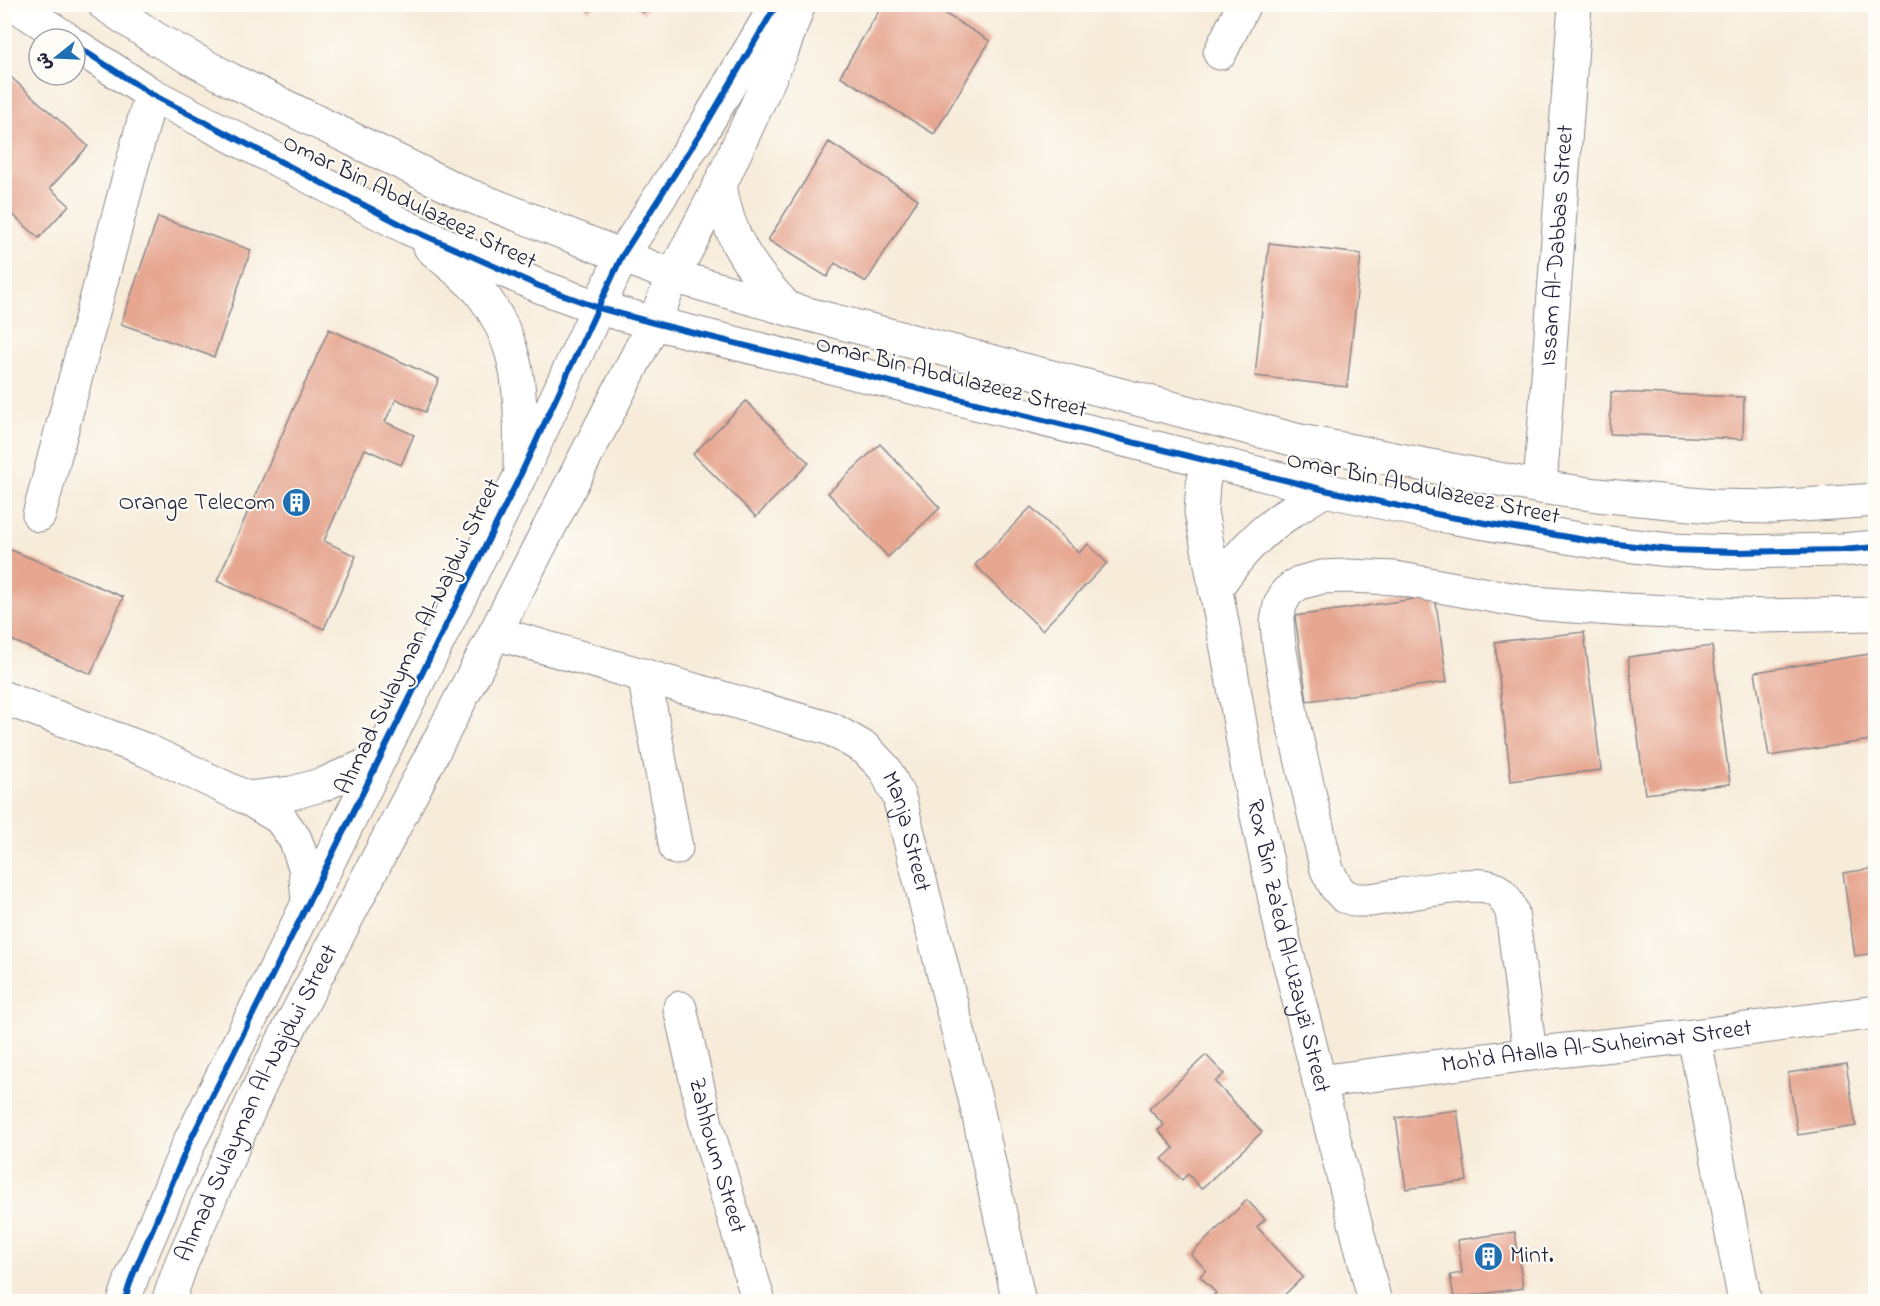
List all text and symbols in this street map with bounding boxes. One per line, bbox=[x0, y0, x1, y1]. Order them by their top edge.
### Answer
north arrow bbox=[27, 27, 87, 87]
text: ش bbox=[31, 49, 59, 73]
street label: Issam Al-Dabbas Street bbox=[1531, 123, 1584, 368]
street label: Omar Bin Abdulazeez Street bbox=[276, 126, 542, 280]
street label: Omar Bin Abdulazeez Street bbox=[812, 327, 1090, 429]
street label: Omar Bin Abdulazeez Street bbox=[1283, 443, 1563, 535]
street label: Ahmad Sulayman Al-Najdwi Street bbox=[327, 473, 512, 801]
place label: Orange Telecom bbox=[118, 486, 275, 521]
building icon: Orange Telecom bbox=[280, 487, 312, 519]
street label: Manja Street bbox=[871, 765, 940, 896]
street label: Rox Bin Za'ed Al-Uzayzi Street bbox=[1237, 796, 1339, 1097]
street label: Ahmad Sulayman Al-Najdwi Street bbox=[167, 938, 348, 1268]
street label: Moh'd Atalla Al-Suheimat Street bbox=[1439, 1011, 1754, 1083]
street label: Zahhoum Street bbox=[679, 1074, 755, 1238]
place label: Mint. bbox=[1510, 1239, 1554, 1274]
building icon: Mint. bbox=[1473, 1240, 1505, 1272]

